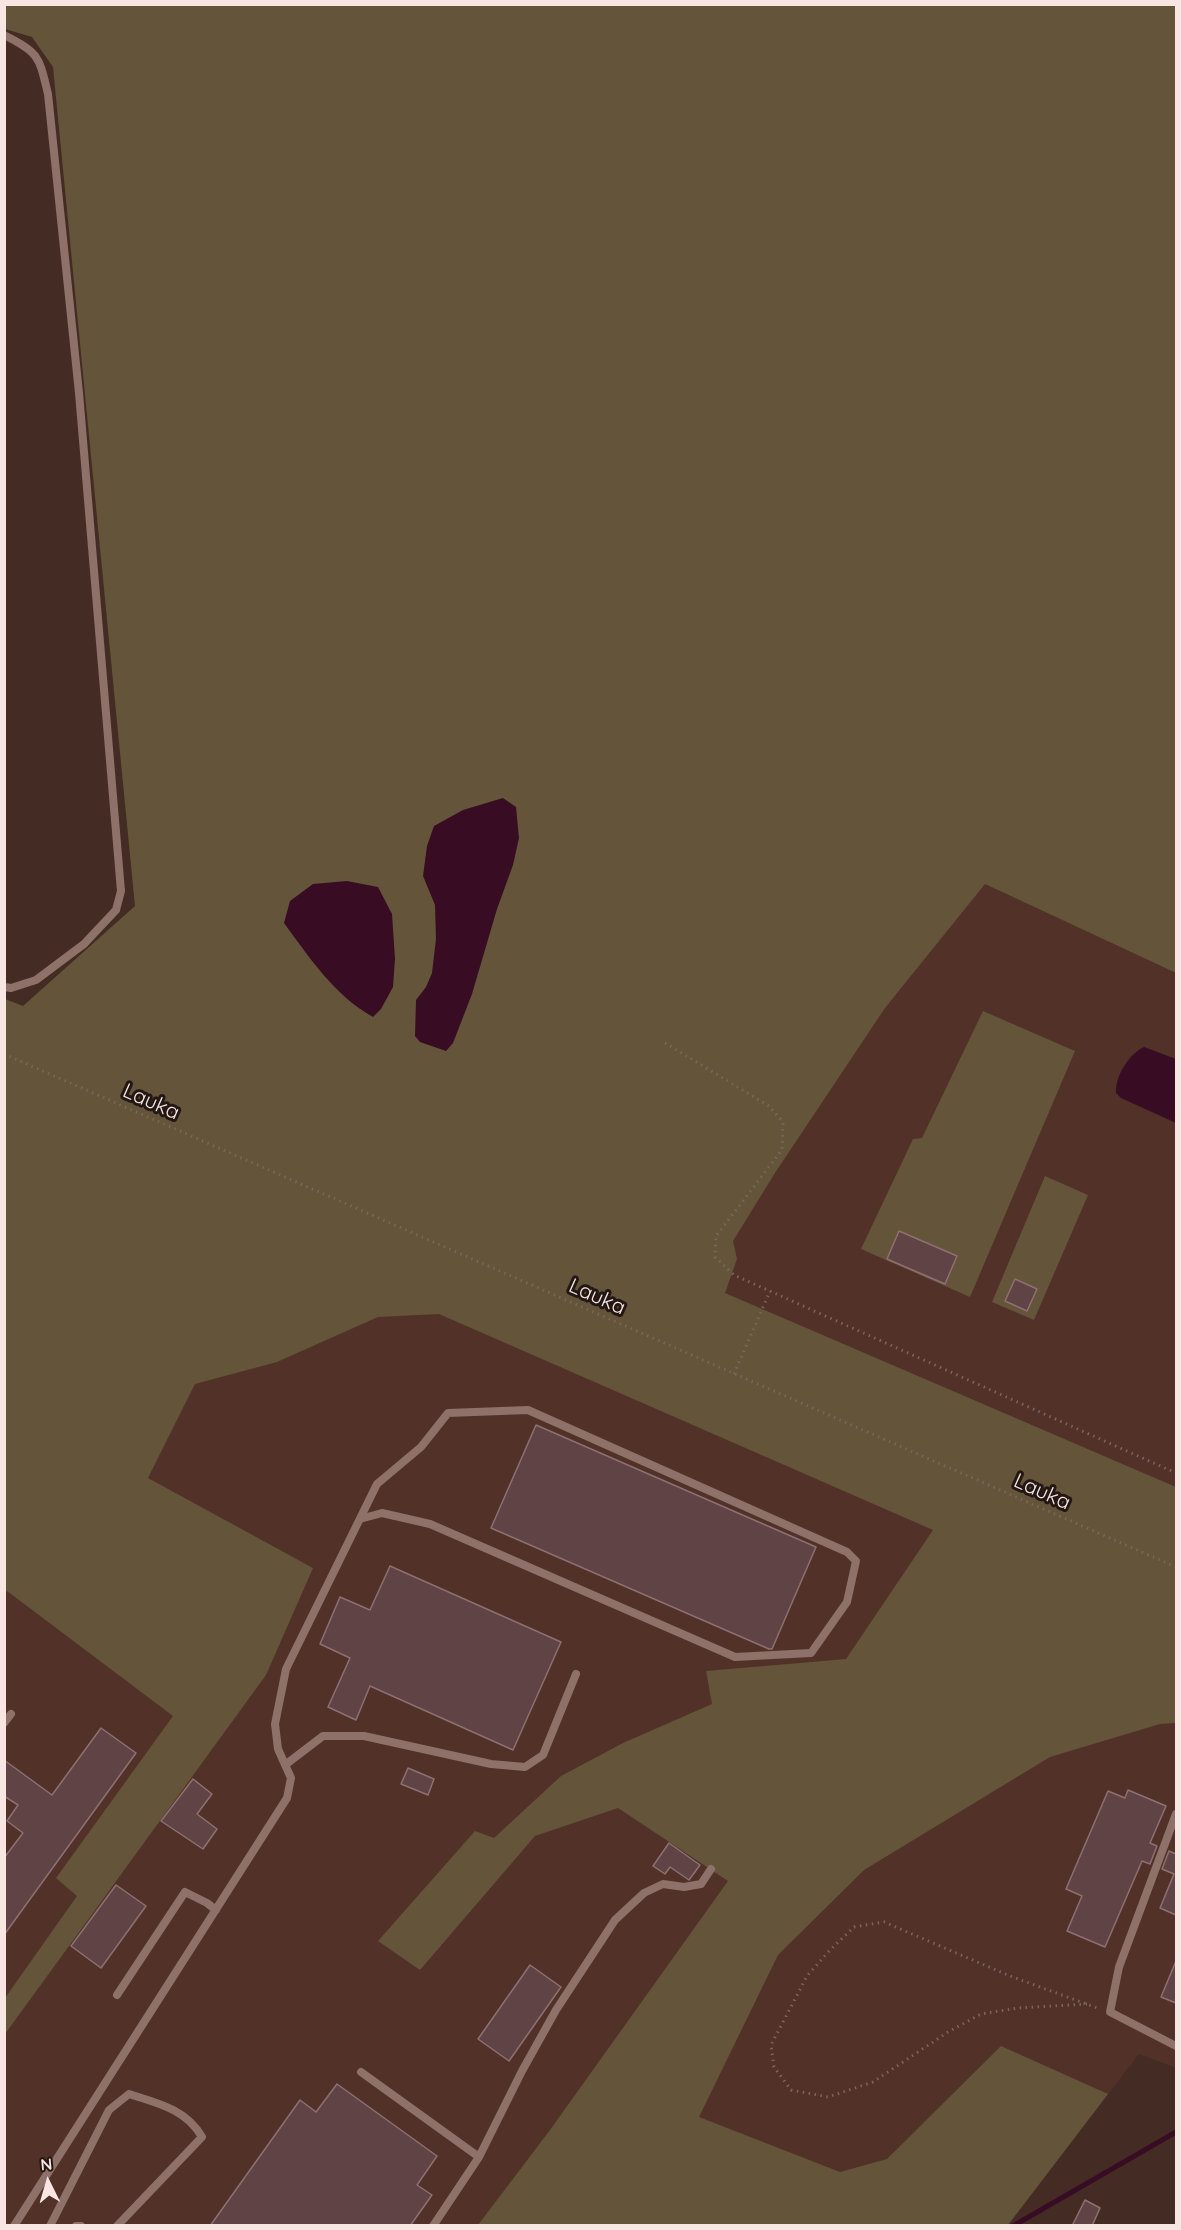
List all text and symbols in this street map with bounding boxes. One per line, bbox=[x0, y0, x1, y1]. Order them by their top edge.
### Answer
street label: Lauka bbox=[119, 1078, 183, 1126]
street label: Lauka bbox=[565, 1273, 629, 1321]
street label: Lauka bbox=[1010, 1468, 1074, 1516]
north arrow bbox=[18, 2152, 78, 2212]
text: N bbox=[40, 2154, 53, 2175]

